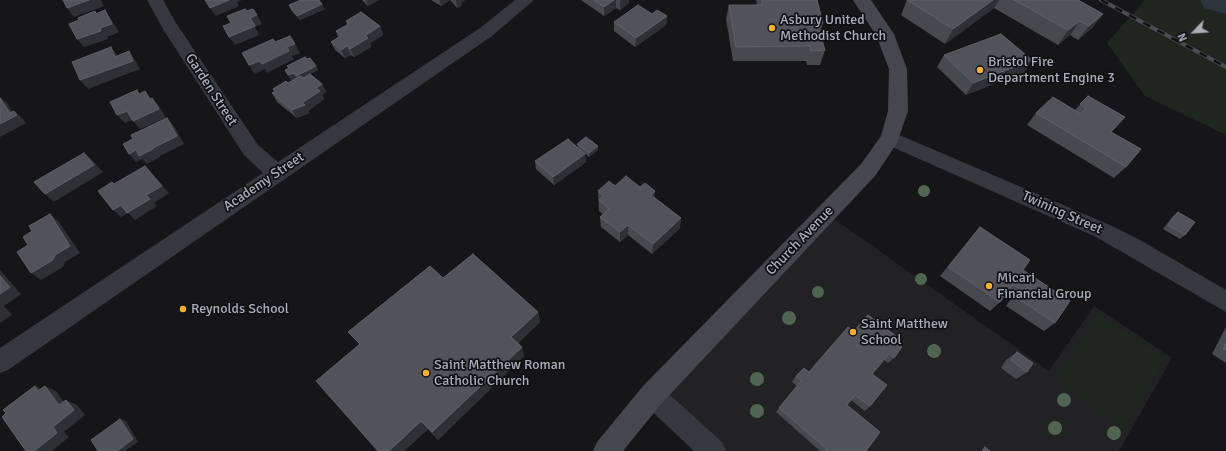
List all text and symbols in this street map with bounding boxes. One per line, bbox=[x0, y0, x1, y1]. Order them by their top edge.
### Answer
place label: Asbury United Methodist Church bbox=[780, 12, 886, 44]
north arrow bbox=[1174, 12, 1214, 52]
marker: Asbury United Methodist Church bbox=[767, 23, 777, 33]
text: N bbox=[1175, 31, 1190, 43]
street label: Garden Street bbox=[181, 51, 241, 129]
place label: Bristol Fire Department Engine 3 bbox=[988, 54, 1115, 86]
marker: Bristol Fire Department Engine 3 bbox=[975, 65, 985, 75]
street label: Academy Street bbox=[221, 149, 307, 215]
street label: Twining Street bbox=[1019, 188, 1105, 238]
street label: Church Avenue bbox=[763, 203, 837, 279]
place label: Micari Financial Group bbox=[997, 270, 1092, 302]
marker: Micari Financial Group bbox=[984, 281, 994, 291]
place label: Reynolds School bbox=[191, 301, 289, 317]
marker: Reynolds School bbox=[178, 304, 188, 314]
place label: Saint Matthew School bbox=[861, 316, 948, 348]
marker: Saint Matthew School bbox=[848, 327, 858, 337]
place label: Saint Matthew Roman Catholic Church bbox=[434, 357, 565, 390]
marker: Saint Matthew Roman Catholic Church bbox=[421, 368, 431, 378]

